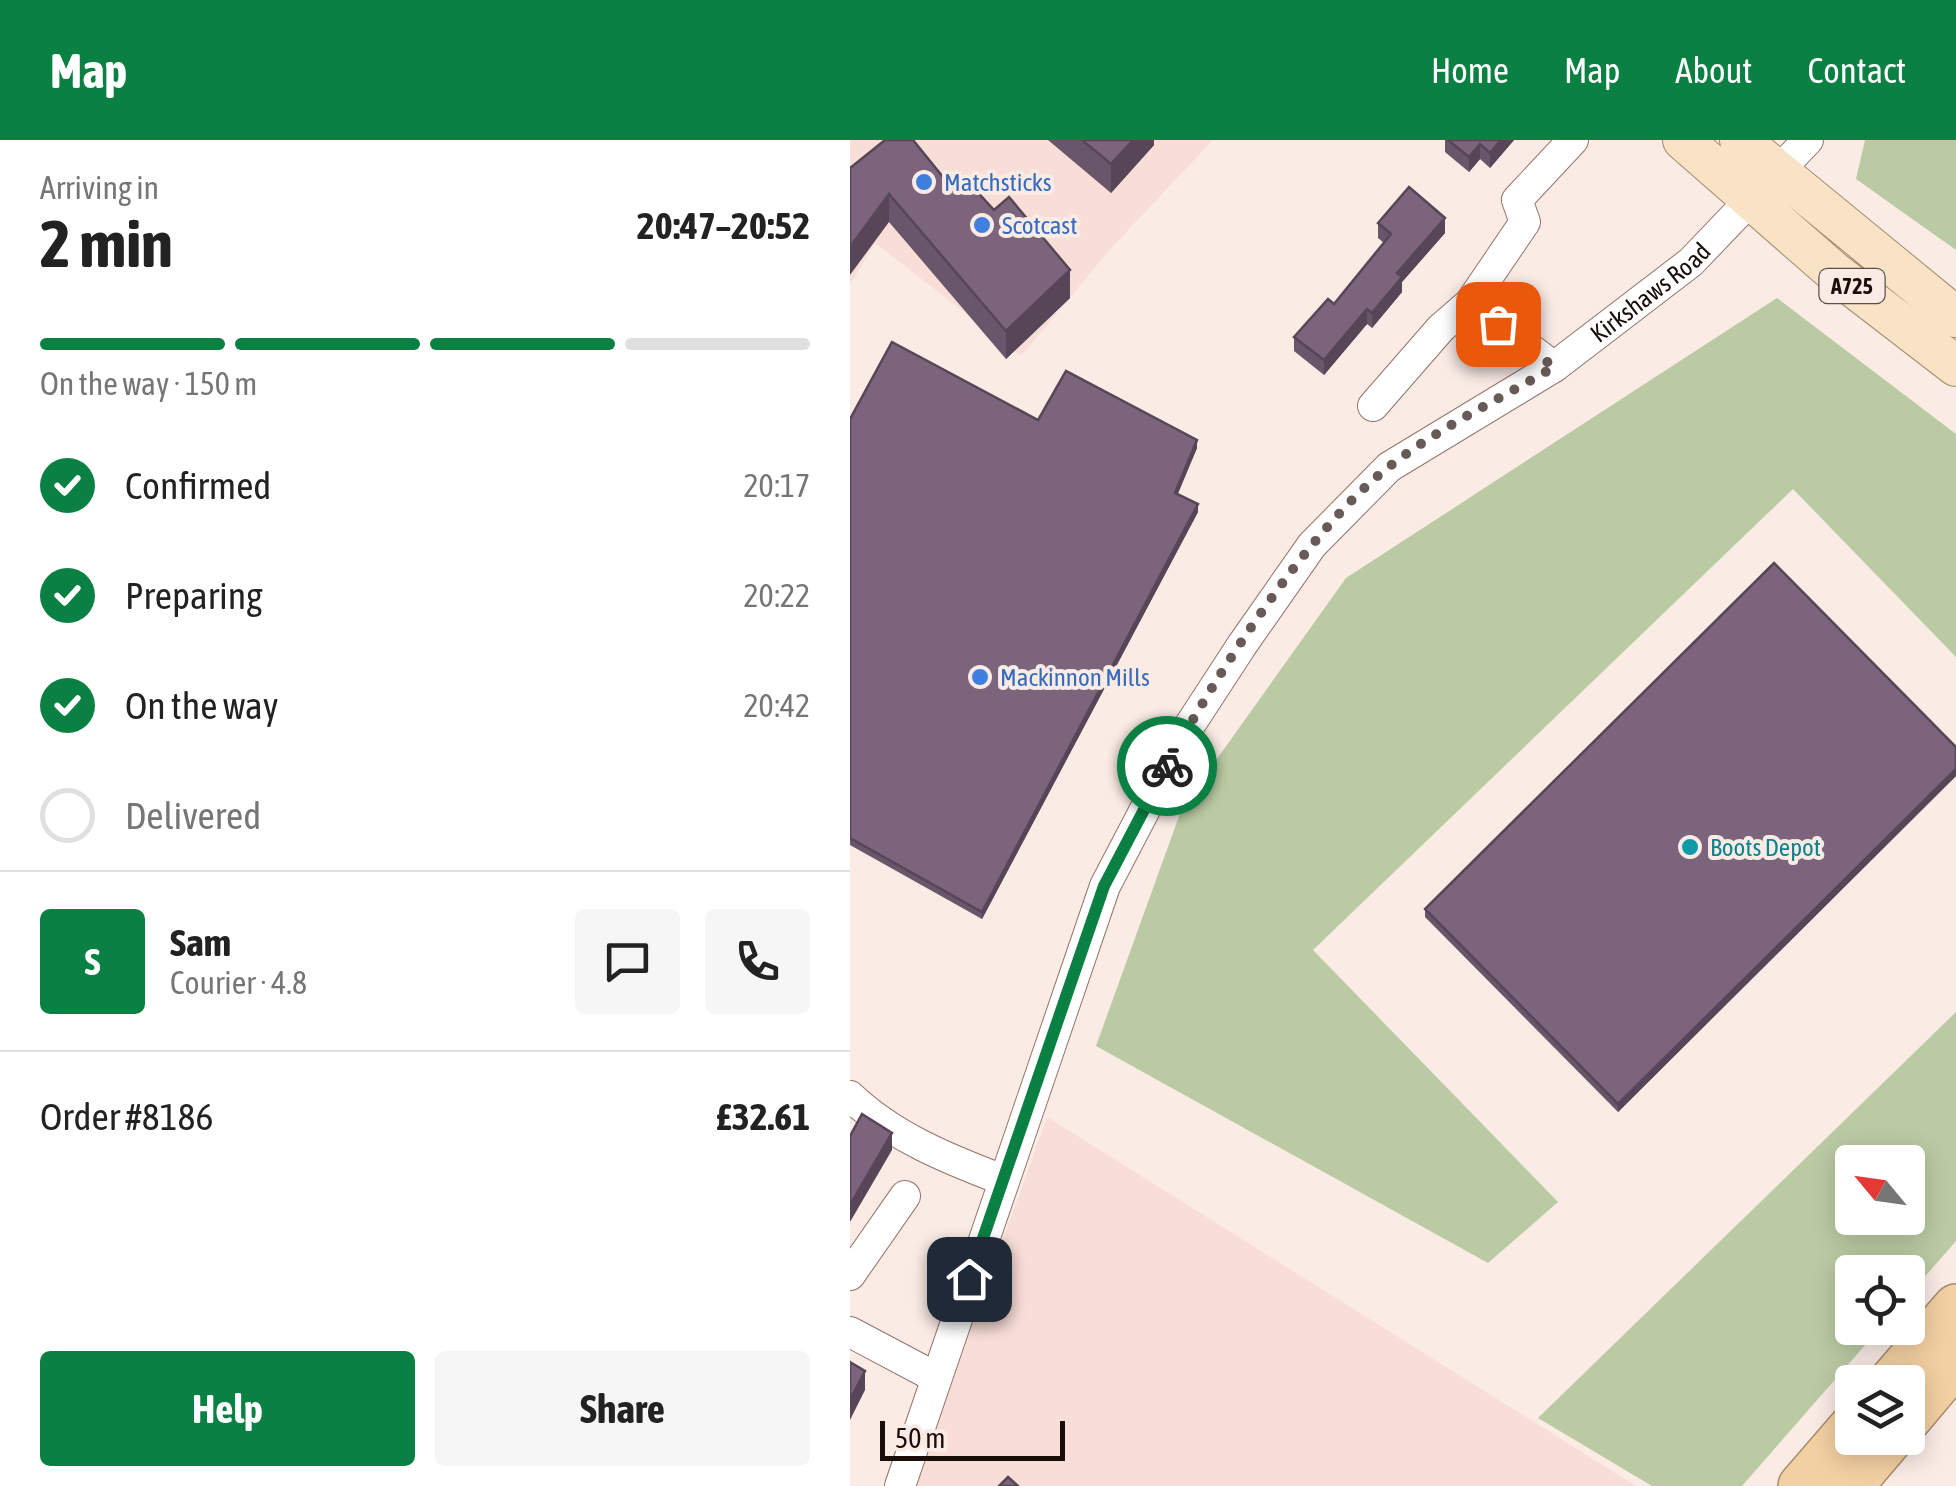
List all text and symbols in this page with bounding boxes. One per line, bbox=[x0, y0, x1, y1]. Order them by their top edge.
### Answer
text: Map bbox=[50, 43, 127, 98]
text: Home bbox=[1431, 50, 1509, 90]
text: Map bbox=[1564, 50, 1620, 90]
text: About bbox=[1675, 50, 1752, 90]
text: Contact bbox=[1807, 50, 1906, 90]
place label: Matchsticks bbox=[944, 168, 1052, 196]
text: Arriving in bbox=[40, 169, 159, 206]
marker: Matchsticks bbox=[913, 171, 935, 193]
text: 20:47–20:52 bbox=[637, 204, 810, 247]
text: 2 min bbox=[40, 206, 173, 281]
place label: Scotcast bbox=[1002, 211, 1077, 239]
marker: Scotcast bbox=[971, 214, 993, 236]
street label: Kirkshaws Road bbox=[1585, 237, 1716, 348]
road number: A725 bbox=[1820, 269, 1884, 303]
pin bbox=[1456, 282, 1541, 367]
icon: bag bbox=[1471, 297, 1526, 352]
text: On the way · 150 m bbox=[40, 365, 257, 402]
icon: check bbox=[40, 458, 95, 513]
text: Confirmed bbox=[125, 464, 271, 507]
text: 20:17 bbox=[744, 467, 810, 504]
icon: check bbox=[40, 568, 95, 623]
text: Preparing bbox=[125, 574, 263, 617]
text: 20:22 bbox=[744, 577, 810, 614]
place label: Mackinnon Mills bbox=[1000, 663, 1150, 691]
marker: Mackinnon Mills bbox=[969, 666, 991, 688]
icon: check bbox=[40, 678, 95, 733]
text: On the way bbox=[125, 684, 278, 727]
text: 20:42 bbox=[744, 687, 810, 724]
courier bbox=[1117, 716, 1217, 816]
icon: bike bbox=[1140, 739, 1195, 794]
text: Delivered bbox=[125, 794, 261, 837]
place label: Boots Depot bbox=[1710, 833, 1821, 861]
marker: Boots Depot bbox=[1679, 836, 1701, 858]
button: chat bbox=[575, 909, 680, 1014]
button: phone bbox=[705, 909, 810, 1014]
text: Sam bbox=[170, 921, 231, 964]
text: S bbox=[85, 940, 100, 983]
text: Courier · 4.8 bbox=[170, 964, 307, 1001]
text: Order #8186 bbox=[40, 1095, 213, 1138]
text: £32.61 bbox=[716, 1095, 810, 1138]
north arrow bbox=[1835, 1145, 1925, 1235]
map controls bbox=[1835, 1145, 1925, 1455]
pin bbox=[927, 1237, 1012, 1322]
icon: home bbox=[942, 1252, 997, 1307]
button: locate bbox=[1835, 1255, 1925, 1345]
button: Help bbox=[40, 1351, 415, 1466]
button: Share bbox=[435, 1351, 810, 1466]
button: layers bbox=[1835, 1365, 1925, 1455]
scale bar bbox=[880, 1416, 1065, 1460]
text: 50 m bbox=[895, 1422, 945, 1454]

